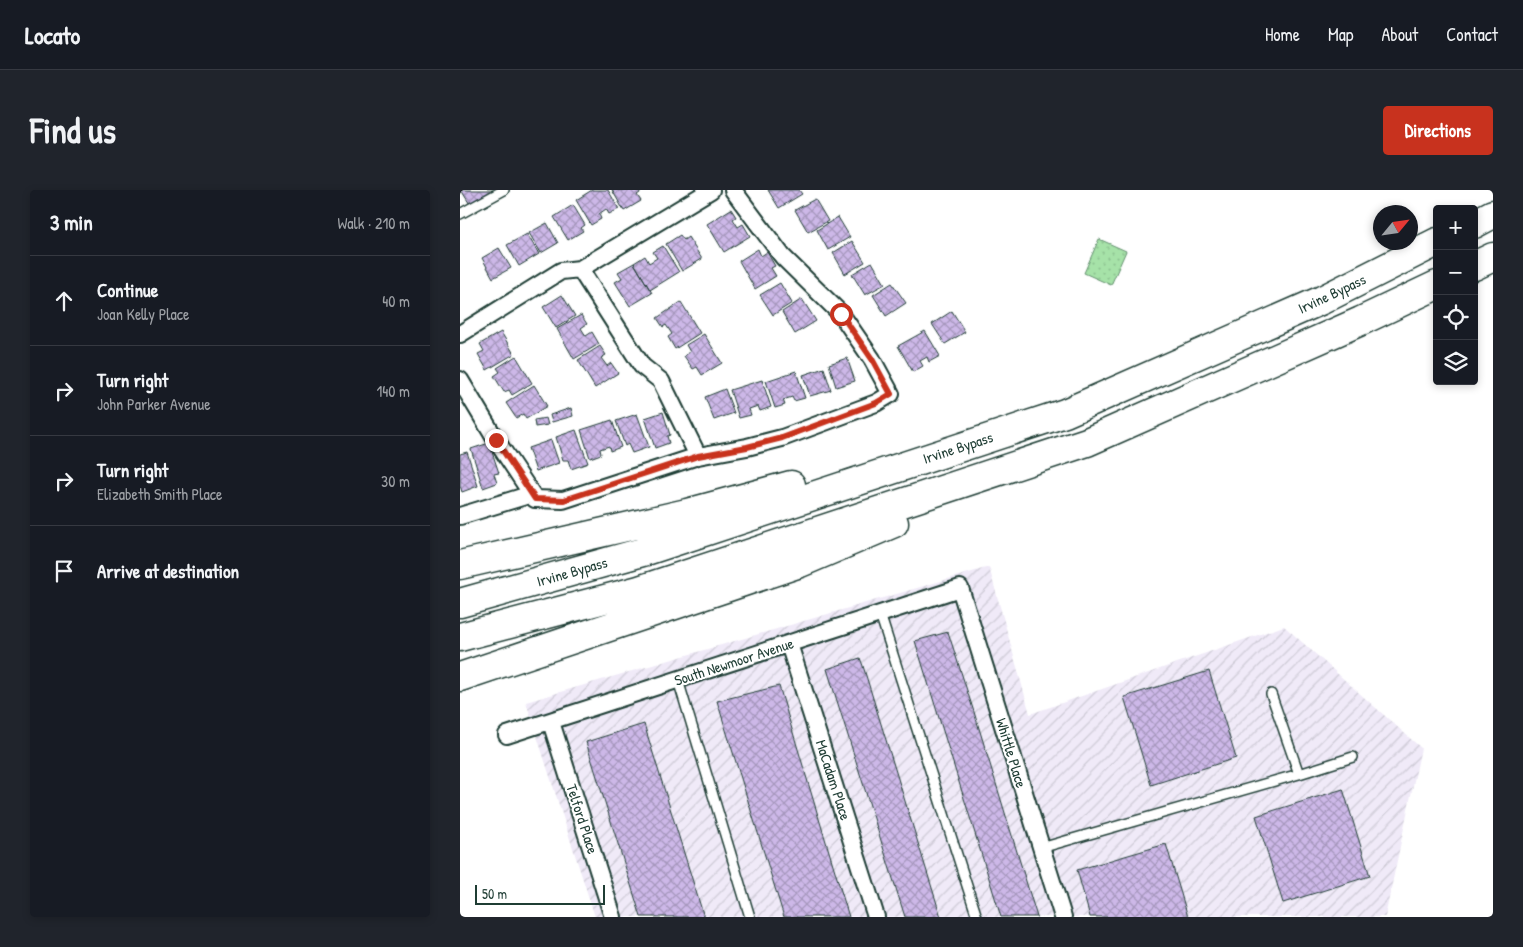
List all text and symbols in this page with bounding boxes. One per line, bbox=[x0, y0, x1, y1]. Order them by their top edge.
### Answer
text: Locato bbox=[25, 19, 80, 51]
text: Home bbox=[1265, 22, 1300, 47]
text: Map bbox=[1328, 22, 1353, 47]
text: About bbox=[1381, 22, 1418, 47]
text: Contact bbox=[1446, 22, 1498, 47]
button: Directions bbox=[1383, 106, 1493, 155]
text: Find us bbox=[30, 107, 116, 154]
north arrow bbox=[1373, 205, 1418, 250]
map controls bbox=[1433, 205, 1478, 385]
button: + bbox=[1433, 205, 1478, 250]
text: 3 min bbox=[50, 208, 93, 237]
text: Walk · 210 m bbox=[337, 212, 410, 234]
button: − bbox=[1433, 250, 1478, 295]
street label: Irvine Bypass bbox=[1294, 269, 1369, 318]
text: Continue bbox=[97, 277, 158, 303]
icon: ahead bbox=[50, 287, 78, 315]
text: 40 m bbox=[382, 290, 410, 312]
button: locate bbox=[1433, 295, 1478, 340]
text: Joan Kelly Place bbox=[97, 303, 189, 325]
route start bbox=[830, 303, 853, 326]
button: layers bbox=[1433, 340, 1478, 385]
text: Turn right bbox=[97, 367, 168, 393]
icon: right bbox=[50, 377, 78, 405]
text: 140 m bbox=[376, 380, 410, 402]
text: John Parker Avenue bbox=[97, 393, 211, 415]
street label: Irvine Bypass bbox=[920, 426, 996, 469]
route end bbox=[485, 429, 508, 452]
text: Turn right bbox=[97, 457, 168, 483]
icon: right bbox=[50, 467, 78, 495]
text: 30 m bbox=[381, 470, 410, 492]
text: Elizabeth Smith Place bbox=[97, 483, 222, 505]
street label: Irvine Bypass bbox=[534, 551, 610, 592]
icon: arrive bbox=[50, 557, 78, 585]
text: Arrive at destination bbox=[97, 558, 239, 584]
street label: South Newmoor Avenue bbox=[671, 632, 796, 691]
street label: Whittle Place bbox=[991, 716, 1032, 790]
street label: MaCadam Place bbox=[811, 737, 856, 823]
street label: Telford Place bbox=[561, 781, 604, 857]
scale bar bbox=[475, 882, 605, 905]
text: 50 m bbox=[482, 884, 507, 903]

